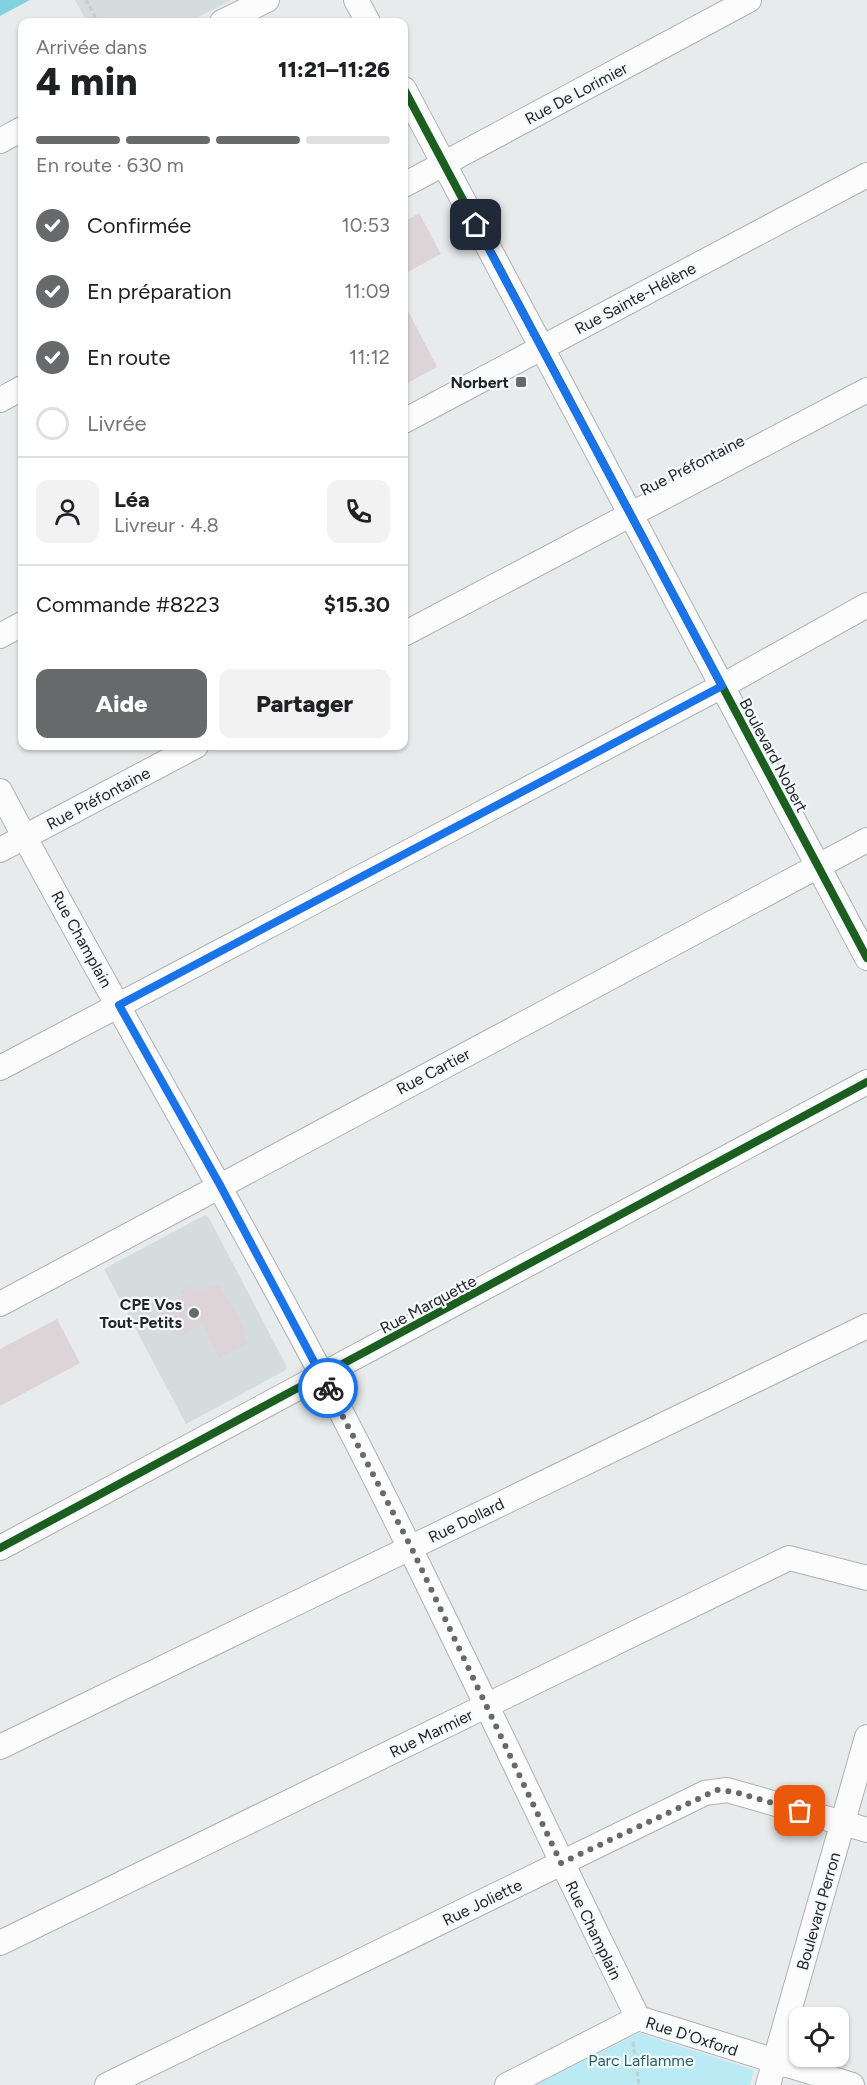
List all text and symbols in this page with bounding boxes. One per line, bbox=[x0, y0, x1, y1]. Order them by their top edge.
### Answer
text: Arrivée dans bbox=[36, 35, 147, 59]
text: 11:21–11:26 bbox=[278, 56, 390, 83]
text: 4 min bbox=[36, 58, 138, 105]
street label: Rue De Lorimier bbox=[522, 58, 631, 128]
text: En route · 630 m bbox=[36, 153, 184, 177]
pin bbox=[450, 199, 501, 250]
icon: home bbox=[459, 208, 492, 241]
icon: check bbox=[36, 209, 69, 242]
text: Confirmée bbox=[87, 212, 191, 239]
text: 10:53 bbox=[341, 213, 390, 237]
street label: Rue Sainte-Hélène bbox=[571, 258, 699, 338]
icon: check bbox=[36, 275, 69, 308]
text: En préparation bbox=[87, 278, 232, 305]
text: 11:09 bbox=[344, 279, 390, 303]
icon: check bbox=[36, 341, 69, 374]
text: En route bbox=[87, 344, 170, 371]
text: 11:12 bbox=[349, 345, 390, 369]
place label: Norbert bbox=[450, 373, 509, 392]
marker: Norbert bbox=[514, 375, 528, 389]
text: Livrée bbox=[87, 410, 146, 437]
street label: Rue Préfontaine bbox=[637, 431, 748, 500]
button: person bbox=[36, 480, 99, 543]
button: phone bbox=[327, 480, 390, 543]
text: Léa bbox=[114, 486, 150, 513]
text: Livreur · 4.8 bbox=[114, 513, 219, 537]
text: Commande #8223 bbox=[36, 591, 220, 618]
text: $15.30 bbox=[324, 591, 390, 618]
button: Aide bbox=[36, 669, 207, 738]
button: Partager bbox=[219, 669, 390, 738]
street label: Boulevard Nobert bbox=[736, 695, 812, 815]
street label: Rue Préfontaine bbox=[43, 763, 154, 834]
street label: Rue Champlain bbox=[47, 888, 116, 991]
street label: Rue Cartier bbox=[393, 1044, 474, 1099]
street label: Rue Marquette bbox=[377, 1271, 480, 1338]
place label: CPE Vos Tout-Petits bbox=[100, 1295, 183, 1332]
marker: CPE Vos Tout-Petits bbox=[187, 1306, 201, 1320]
courier bbox=[298, 1358, 358, 1418]
icon: bike bbox=[312, 1372, 345, 1405]
street label: Rue Dollard bbox=[425, 1494, 507, 1547]
street label: Rue Marmier bbox=[387, 1705, 476, 1762]
pin bbox=[774, 1785, 825, 1836]
icon: bag bbox=[783, 1794, 816, 1827]
street label: Boulevard Perron bbox=[793, 1850, 844, 1972]
street label: Rue Joliette bbox=[439, 1875, 525, 1930]
street label: Rue Champlain bbox=[561, 1878, 626, 1983]
map controls bbox=[789, 2007, 849, 2067]
button: locate bbox=[789, 2007, 849, 2067]
street label: Rue D'Oxford bbox=[643, 2013, 740, 2060]
park label: Parc Laflamme bbox=[588, 2051, 694, 2070]

